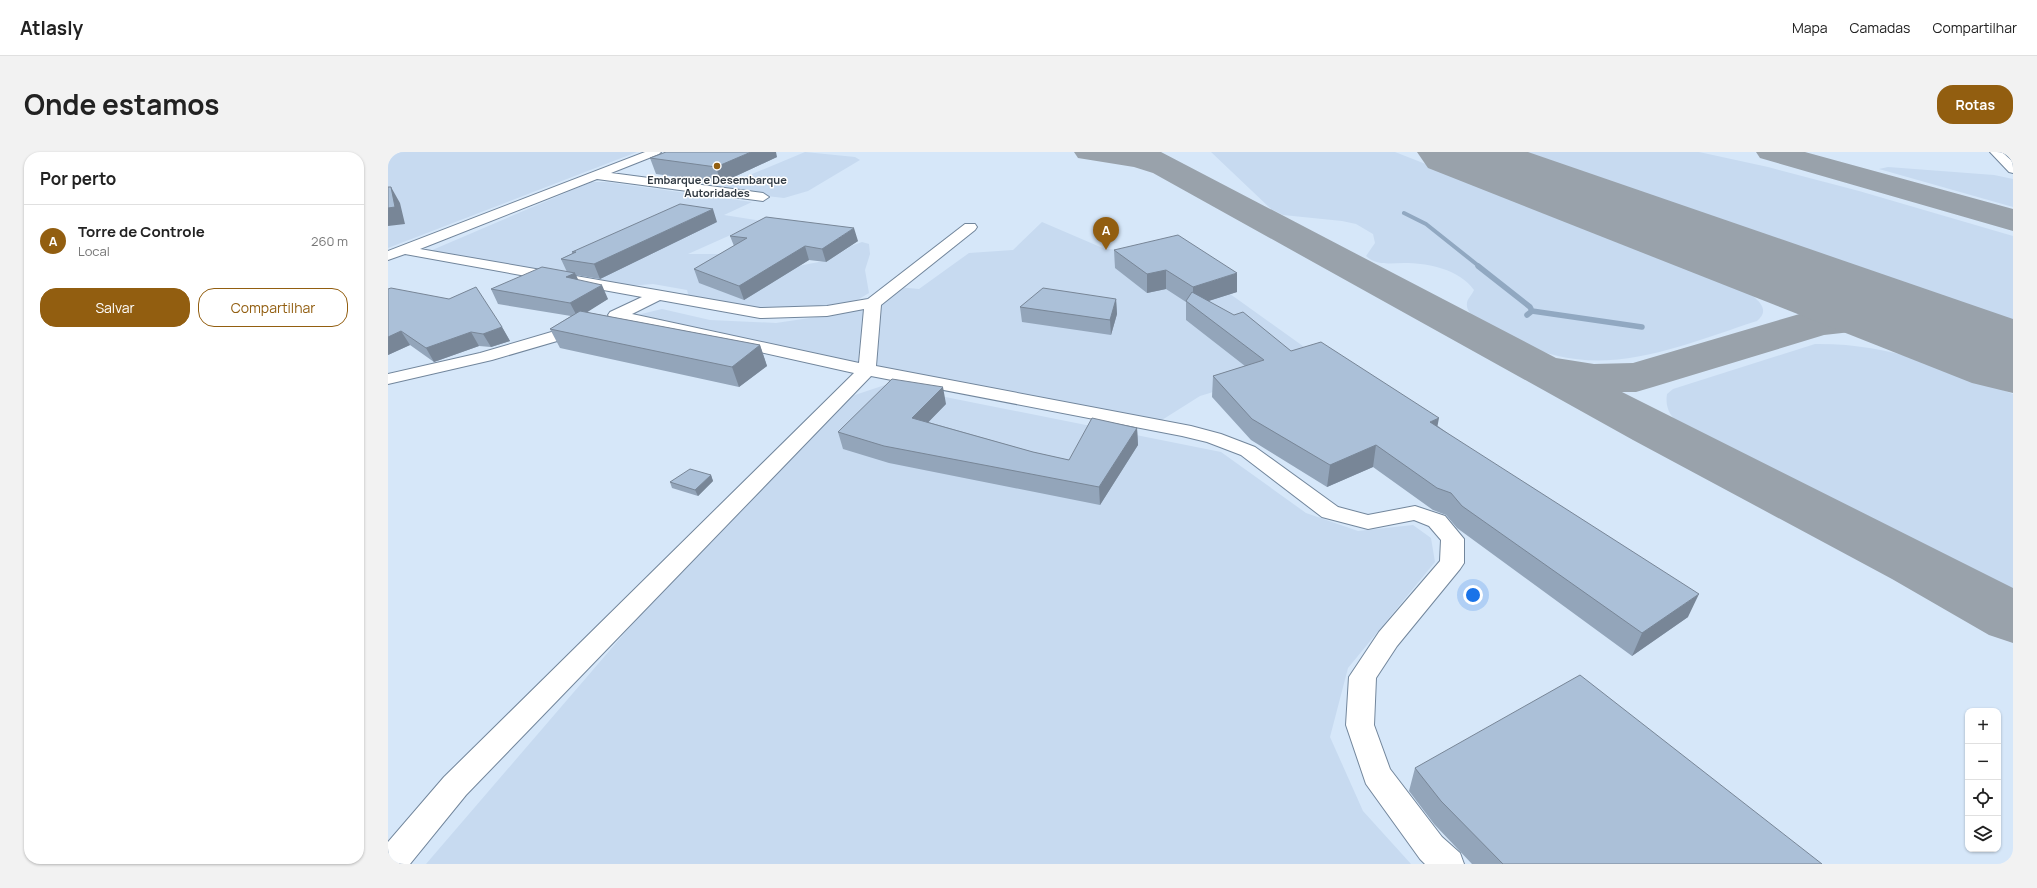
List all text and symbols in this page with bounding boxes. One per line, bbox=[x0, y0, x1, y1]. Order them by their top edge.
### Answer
text: Atlasly bbox=[20, 15, 83, 41]
text: Mapa bbox=[1792, 18, 1828, 37]
text: Camadas bbox=[1850, 18, 1910, 37]
text: Compartilhar bbox=[1932, 18, 2017, 37]
text: Onde estamos bbox=[24, 85, 219, 123]
button: Rotas bbox=[1937, 85, 2013, 124]
marker: Embarque e Desembarque Autoridades bbox=[712, 161, 722, 171]
text: Por perto bbox=[40, 167, 116, 190]
place label: Embarque e Desembarque Autoridades bbox=[647, 172, 787, 200]
pin: A bbox=[1093, 217, 1119, 250]
text: Torre de Controle bbox=[78, 221, 205, 242]
text: A bbox=[49, 232, 57, 250]
text: 260 m bbox=[311, 232, 348, 250]
text: Local bbox=[78, 242, 110, 260]
button: Salvar bbox=[40, 288, 190, 327]
button: Compartilhar bbox=[198, 288, 348, 327]
your location bbox=[1463, 585, 1483, 605]
map controls bbox=[1965, 708, 2001, 852]
button: + bbox=[1965, 708, 2001, 744]
button: − bbox=[1965, 744, 2001, 780]
button: locate bbox=[1965, 780, 2001, 816]
button: layers bbox=[1965, 816, 2001, 852]

